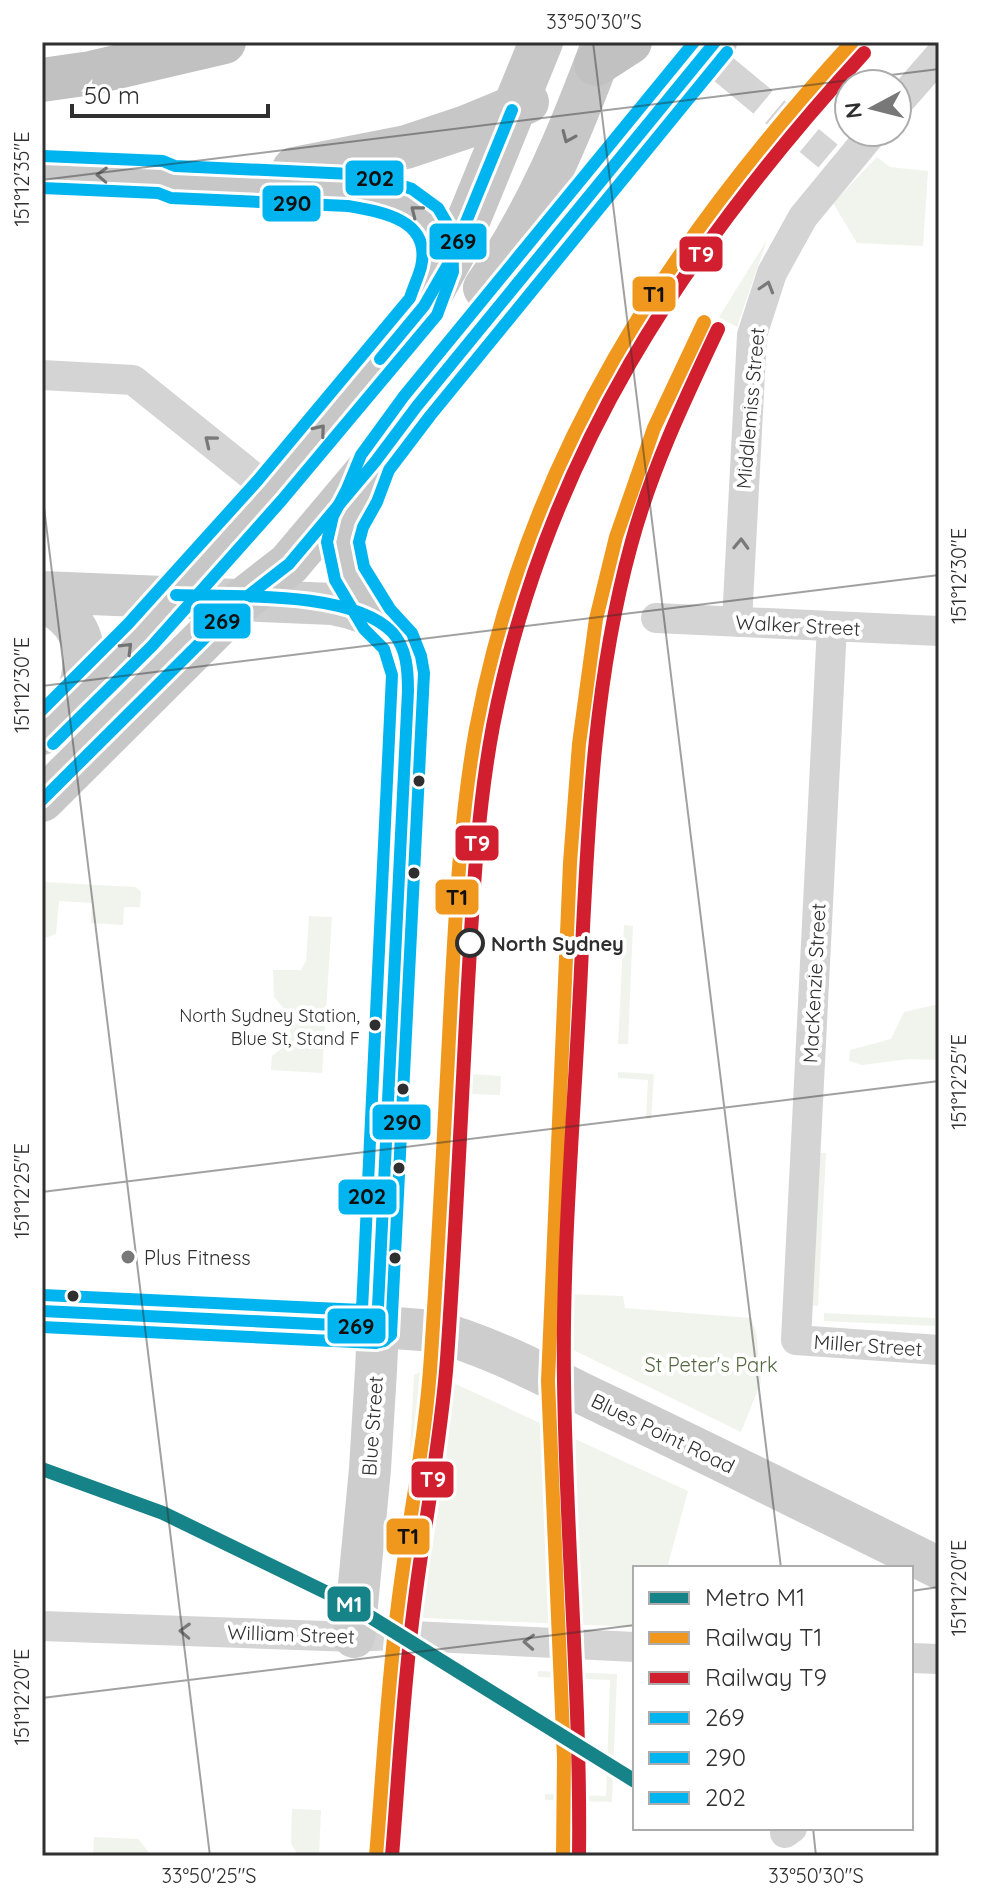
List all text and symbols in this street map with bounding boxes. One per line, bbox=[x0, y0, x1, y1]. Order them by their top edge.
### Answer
text: 33°50'30"S bbox=[546, 9, 642, 34]
scale bar bbox=[72, 68, 268, 118]
north arrow bbox=[833, 68, 913, 148]
text: 50 m bbox=[84, 80, 140, 110]
text: N bbox=[838, 101, 868, 120]
one-way arrow bbox=[561, 129, 577, 143]
text: 151°12'35"E bbox=[9, 131, 34, 227]
line badge: 202 bbox=[344, 159, 405, 197]
text: 202 bbox=[356, 164, 394, 192]
one-way arrow bbox=[95, 166, 108, 183]
line badge: 290 bbox=[261, 184, 322, 223]
text: 290 bbox=[273, 189, 311, 217]
one-way arrow bbox=[410, 207, 425, 221]
line badge: 269 bbox=[428, 222, 488, 261]
text: 269 bbox=[439, 227, 477, 255]
line badge: T9 bbox=[678, 235, 724, 273]
text: T9 bbox=[688, 240, 714, 268]
line badge: T1 bbox=[631, 275, 677, 313]
text: T1 bbox=[643, 280, 665, 308]
one-way arrow bbox=[758, 281, 774, 295]
street label: Middlemiss Street bbox=[730, 326, 770, 490]
one-way arrow bbox=[310, 425, 325, 440]
one-way arrow bbox=[205, 436, 219, 451]
text: 151°12'30"E bbox=[946, 528, 971, 624]
one-way arrow bbox=[732, 537, 749, 550]
line badge: 269 bbox=[192, 602, 252, 640]
text: 269 bbox=[203, 607, 241, 635]
street label: Walker Street bbox=[735, 609, 861, 641]
text: 151°12'30"E bbox=[9, 637, 34, 733]
one-way arrow bbox=[118, 643, 132, 658]
unlabelled marker bbox=[411, 773, 427, 789]
line badge: T9 bbox=[454, 824, 500, 862]
text: T9 bbox=[464, 829, 490, 857]
unlabelled marker bbox=[406, 865, 422, 881]
line badge: T1 bbox=[434, 878, 480, 916]
text: T1 bbox=[446, 883, 468, 911]
street label: MacKenzie Street bbox=[797, 902, 831, 1064]
marker: North Sydney bbox=[456, 929, 484, 957]
place label: North Sydney bbox=[491, 931, 624, 956]
place label: North Sydney Station, Blue St, Stand F bbox=[179, 1004, 360, 1050]
marker: North Sydney Station, Blue St, Stand F bbox=[367, 1017, 383, 1033]
text: 151°12'25"E bbox=[946, 1034, 971, 1130]
unlabelled marker bbox=[395, 1081, 411, 1097]
line badge: 290 bbox=[371, 1103, 432, 1141]
text: 290 bbox=[383, 1108, 421, 1136]
text: 151°12'25"E bbox=[9, 1143, 34, 1239]
unlabelled marker bbox=[391, 1160, 407, 1176]
line badge: 202 bbox=[337, 1178, 398, 1216]
text: 202 bbox=[348, 1182, 386, 1210]
place label: Plus Fitness bbox=[144, 1245, 251, 1270]
marker: Plus Fitness bbox=[119, 1248, 137, 1266]
unlabelled marker bbox=[387, 1250, 403, 1266]
unlabelled marker bbox=[65, 1288, 81, 1304]
line badge: 269 bbox=[326, 1307, 387, 1345]
text: 269 bbox=[337, 1312, 375, 1340]
street label: Miller Street bbox=[813, 1329, 923, 1361]
park label: St Peter's Park bbox=[644, 1352, 778, 1377]
street label: Blue Street bbox=[356, 1375, 388, 1477]
street label: Blues Point Road bbox=[587, 1387, 739, 1479]
line badge: T9 bbox=[410, 1460, 455, 1499]
text: T9 bbox=[420, 1465, 446, 1493]
line badge: T1 bbox=[385, 1517, 431, 1556]
text: T1 bbox=[397, 1522, 419, 1550]
text: 151°12'20"E bbox=[946, 1540, 971, 1636]
legend bbox=[633, 1566, 913, 1830]
text: Metro M1 bbox=[705, 1582, 805, 1612]
line badge: M1 bbox=[326, 1585, 372, 1623]
text: M1 bbox=[336, 1590, 362, 1618]
street label: William Street bbox=[227, 1619, 355, 1649]
text: Railway T1 bbox=[705, 1622, 822, 1652]
one-way arrow bbox=[178, 1623, 191, 1640]
one-way arrow bbox=[522, 1633, 535, 1650]
text: 151°12'20"E bbox=[9, 1649, 34, 1745]
text: Railway T9 bbox=[705, 1662, 827, 1692]
text: 269 bbox=[705, 1702, 745, 1732]
text: 290 bbox=[705, 1742, 746, 1772]
text: 202 bbox=[705, 1782, 746, 1812]
text: 33°50'25"S bbox=[161, 1863, 257, 1888]
text: 33°50'30"S bbox=[768, 1863, 864, 1888]

